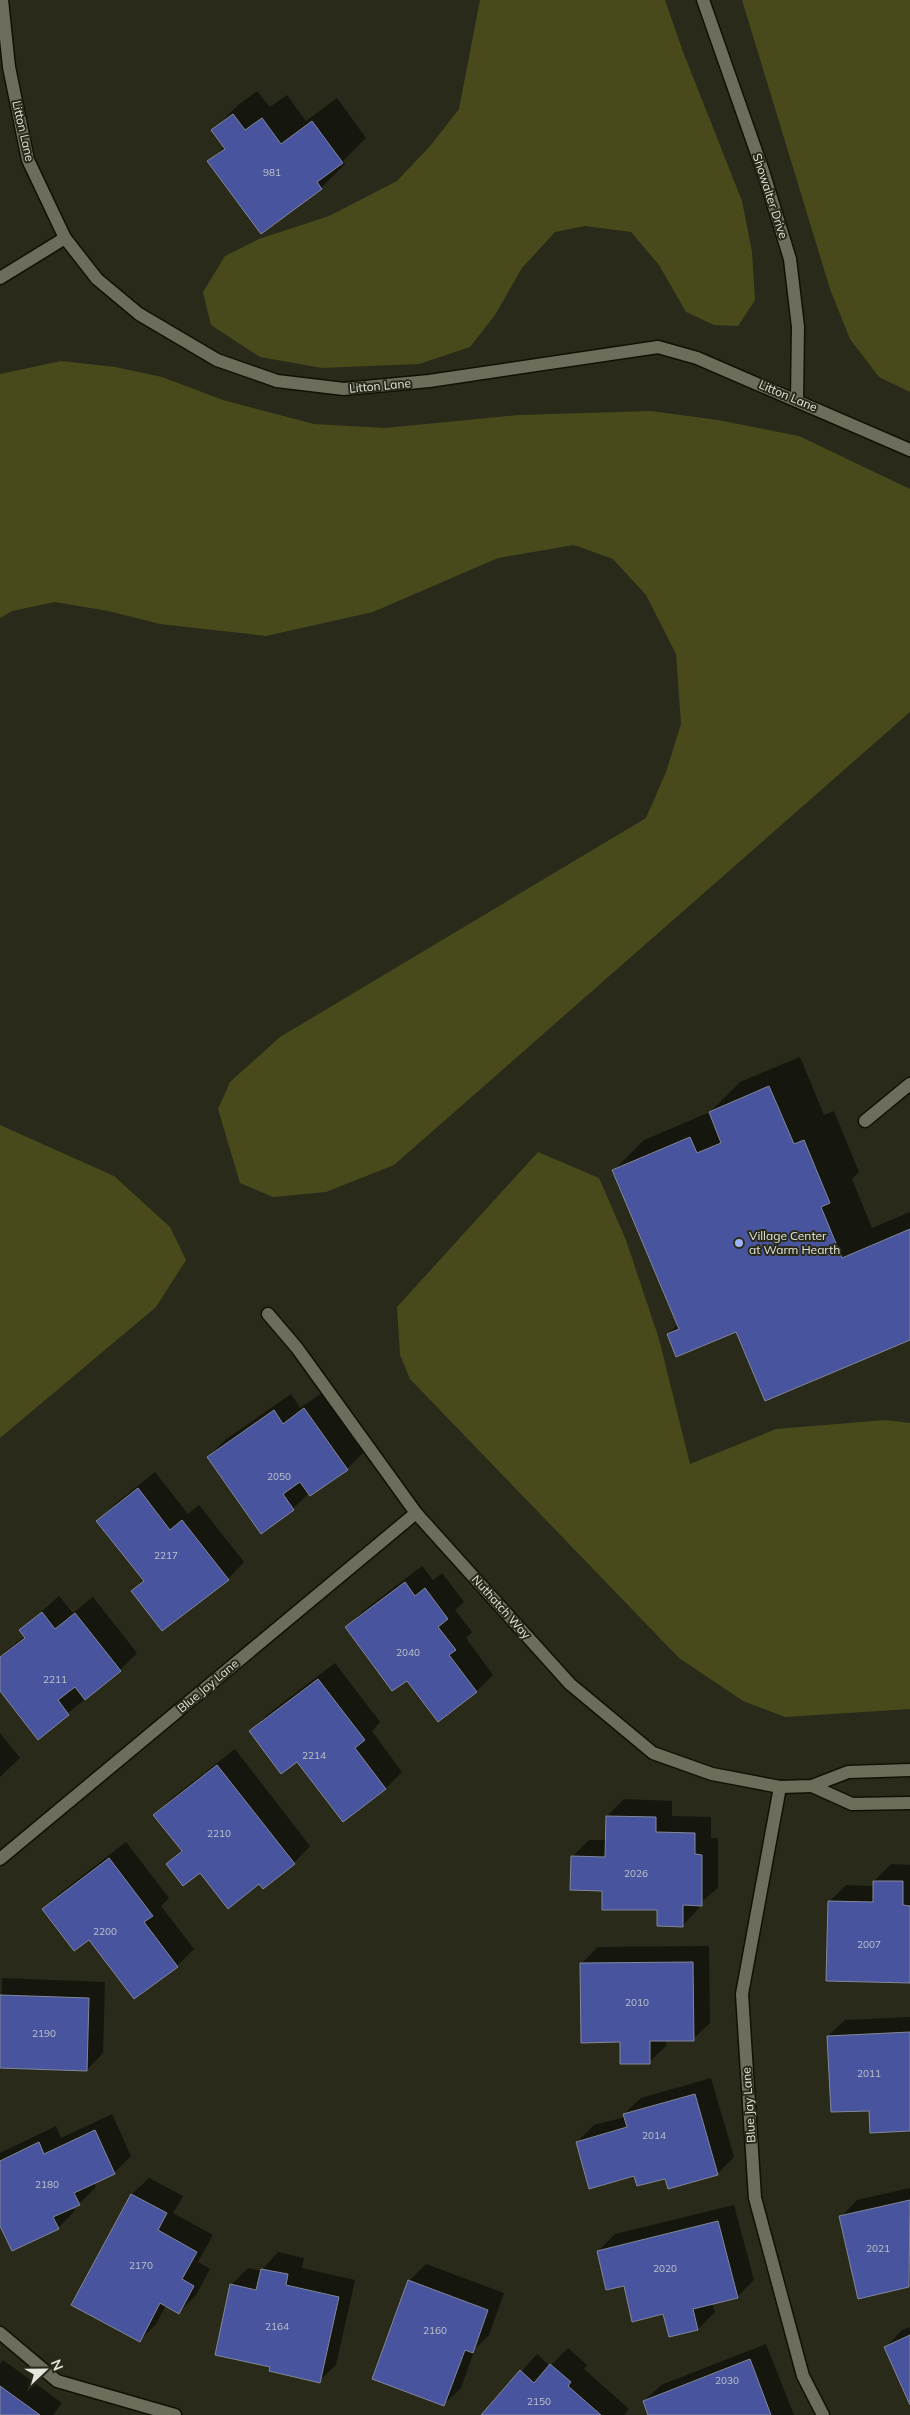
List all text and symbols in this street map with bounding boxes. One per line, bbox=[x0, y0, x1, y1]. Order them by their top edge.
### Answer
street label: Litton Lane bbox=[9, 99, 38, 163]
street label: Showalter Drive bbox=[750, 151, 791, 240]
house number: 981 bbox=[263, 166, 281, 179]
street label: Litton Lane bbox=[348, 375, 411, 396]
street label: Litton Lane bbox=[757, 377, 820, 415]
place label: Village Center at Warm Hearth bbox=[749, 1228, 840, 1257]
marker: Village Center at Warm Hearth bbox=[733, 1237, 745, 1249]
house number: 2050 bbox=[267, 1470, 291, 1483]
house number: 2217 bbox=[154, 1549, 178, 1562]
street label: Nuthatch Way bbox=[469, 1572, 534, 1642]
house number: 2040 bbox=[396, 1646, 420, 1659]
street label: Blue Jay Lane bbox=[174, 1656, 241, 1716]
house number: 2211 bbox=[43, 1673, 67, 1686]
house number: 2214 bbox=[302, 1749, 326, 1762]
house number: 2210 bbox=[207, 1827, 231, 1840]
house number: 2026 bbox=[624, 1867, 648, 1880]
house number: 2200 bbox=[93, 1925, 117, 1938]
house number: 2007 bbox=[857, 1938, 881, 1951]
house number: 2010 bbox=[625, 1996, 649, 2009]
house number: 2190 bbox=[32, 2027, 56, 2040]
street label: Blue Jay Lane bbox=[738, 2067, 759, 2143]
house number: 2011 bbox=[857, 2067, 881, 2080]
house number: 2014 bbox=[642, 2129, 666, 2142]
house number: 2180 bbox=[35, 2178, 59, 2191]
house number: 2021 bbox=[866, 2242, 890, 2255]
house number: 2170 bbox=[129, 2259, 153, 2272]
house number: 2020 bbox=[653, 2262, 677, 2275]
house number: 2164 bbox=[265, 2320, 289, 2333]
house number: 2160 bbox=[423, 2324, 447, 2337]
north arrow bbox=[20, 2345, 70, 2395]
text: N bbox=[47, 2357, 67, 2373]
house number: 2030 bbox=[715, 2374, 739, 2387]
house number: 2150 bbox=[527, 2395, 551, 2408]

